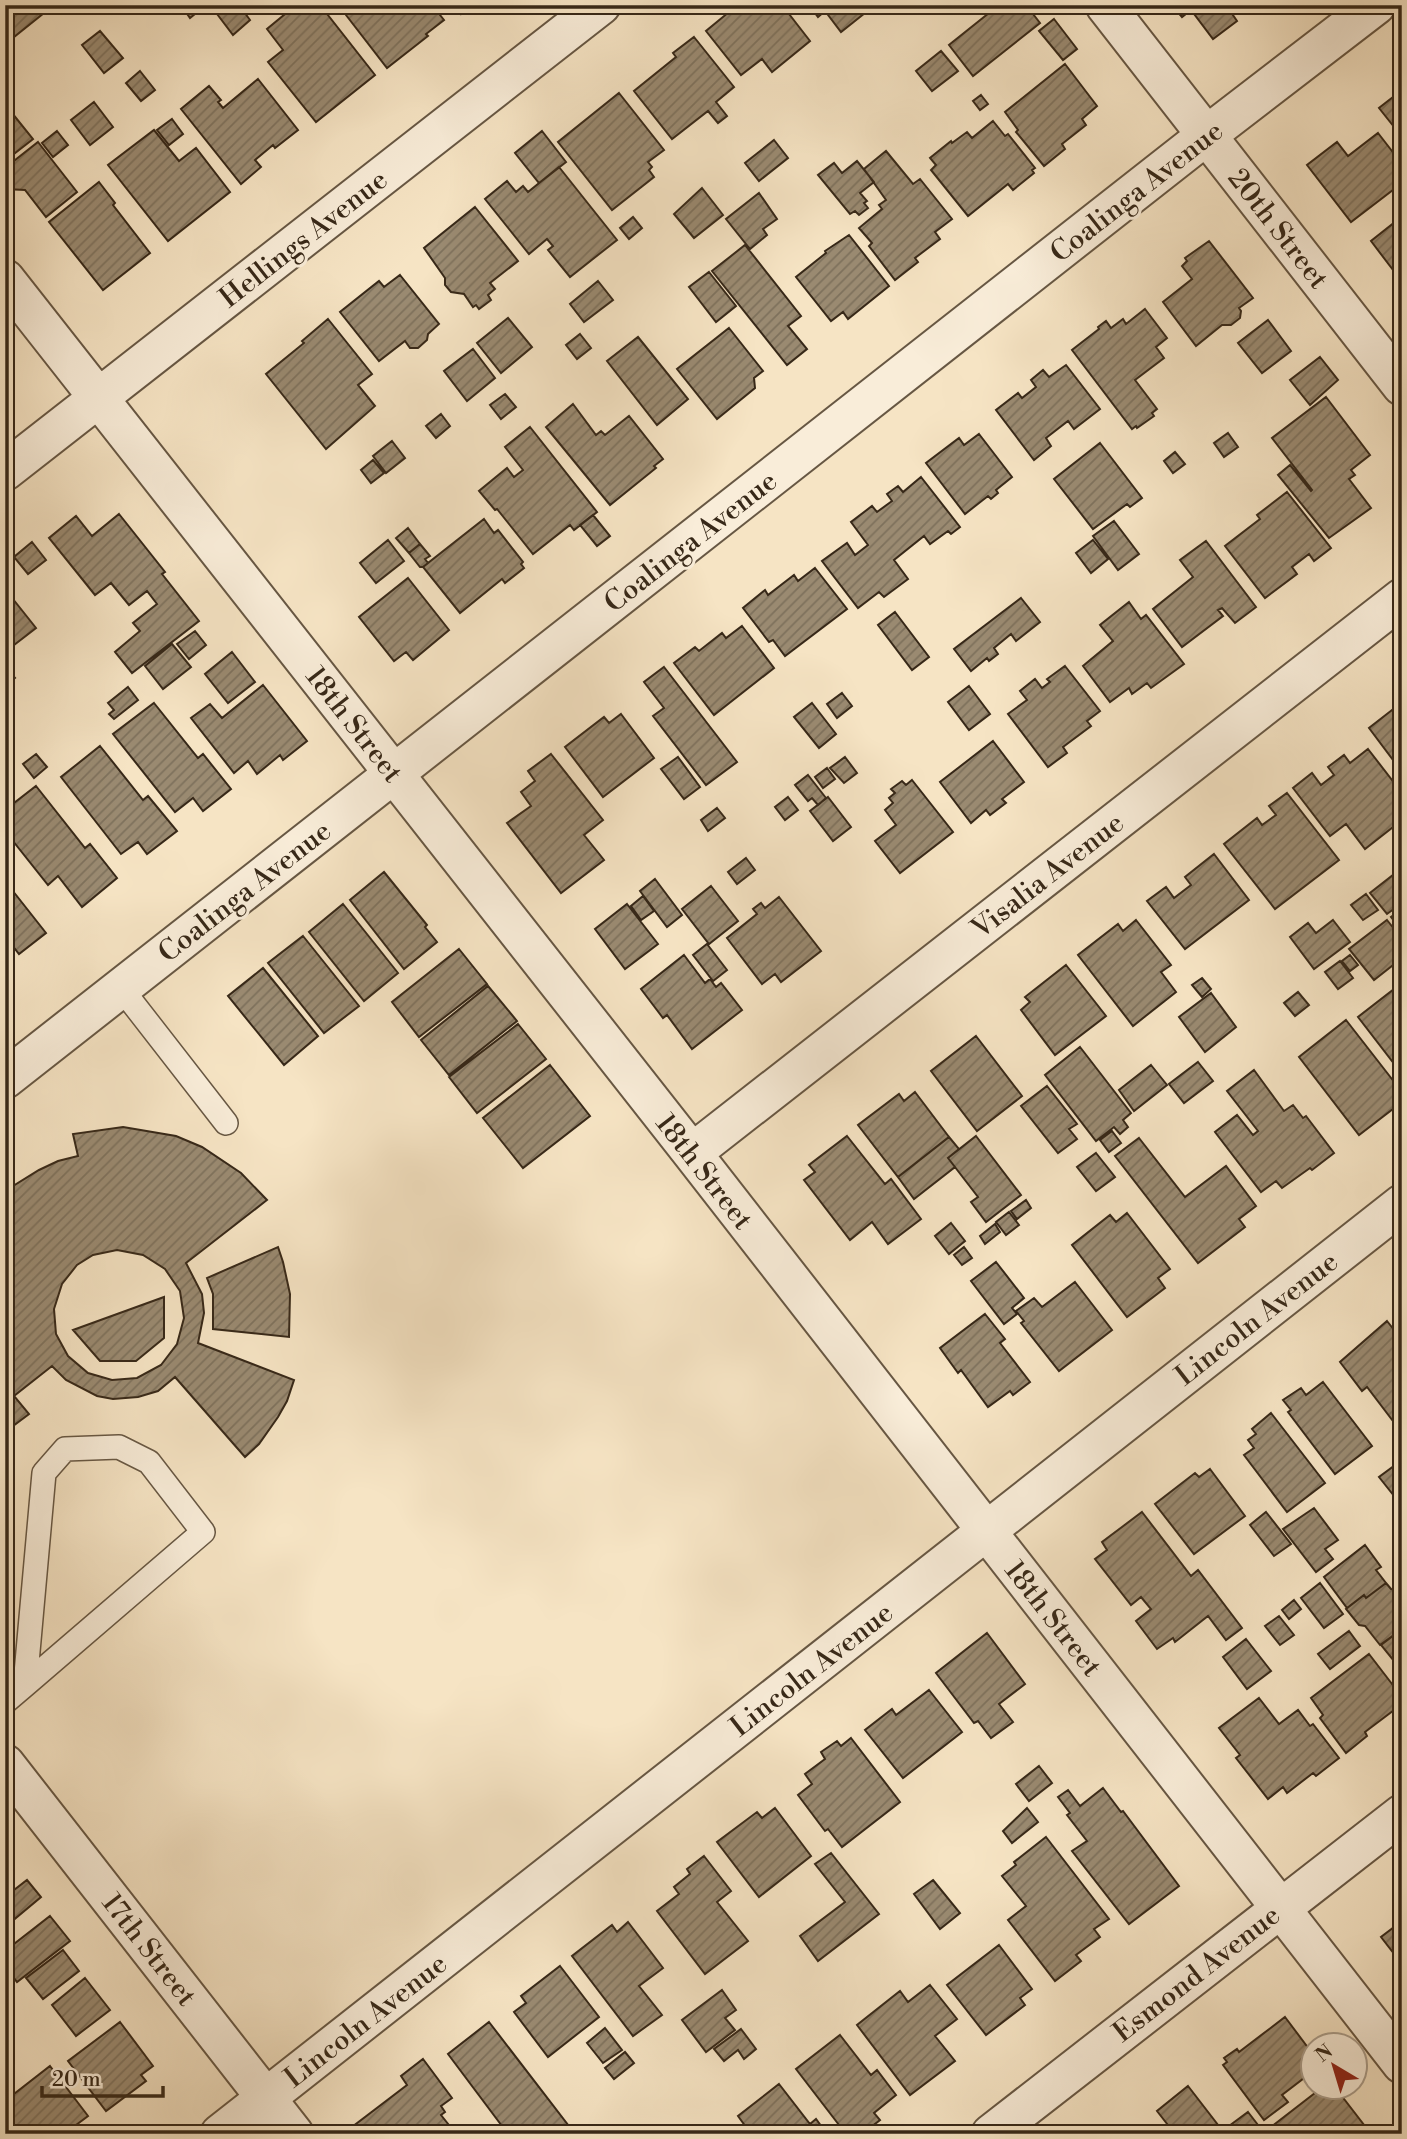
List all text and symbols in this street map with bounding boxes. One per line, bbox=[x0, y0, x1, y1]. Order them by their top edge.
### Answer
street label: Coalinga Avenue bbox=[1043, 114, 1230, 271]
street label: 20th Street bbox=[1220, 162, 1336, 296]
street label: Hellings Avenue bbox=[213, 163, 395, 316]
street label: Coalinga Avenue bbox=[597, 464, 784, 621]
street label: 18th Street bbox=[298, 660, 410, 790]
street label: Visalia Avenue bbox=[964, 806, 1131, 947]
street label: Coalinga Avenue bbox=[151, 814, 338, 971]
street label: 18th Street bbox=[648, 1107, 760, 1237]
street label: Lincoln Avenue bbox=[1168, 1245, 1345, 1394]
street label: 18th Street bbox=[997, 1554, 1109, 1684]
street label: Lincoln Avenue bbox=[723, 1596, 900, 1745]
street label: 17th Street bbox=[94, 1887, 204, 2013]
street label: Esmond Avenue bbox=[1106, 1898, 1287, 2050]
street label: Lincoln Avenue bbox=[277, 1947, 454, 2096]
north arrow bbox=[1298, 2030, 1368, 2100]
text: N bbox=[1311, 2039, 1337, 2067]
scale bar bbox=[42, 2055, 163, 2099]
text: 20 m bbox=[52, 2067, 101, 2093]

